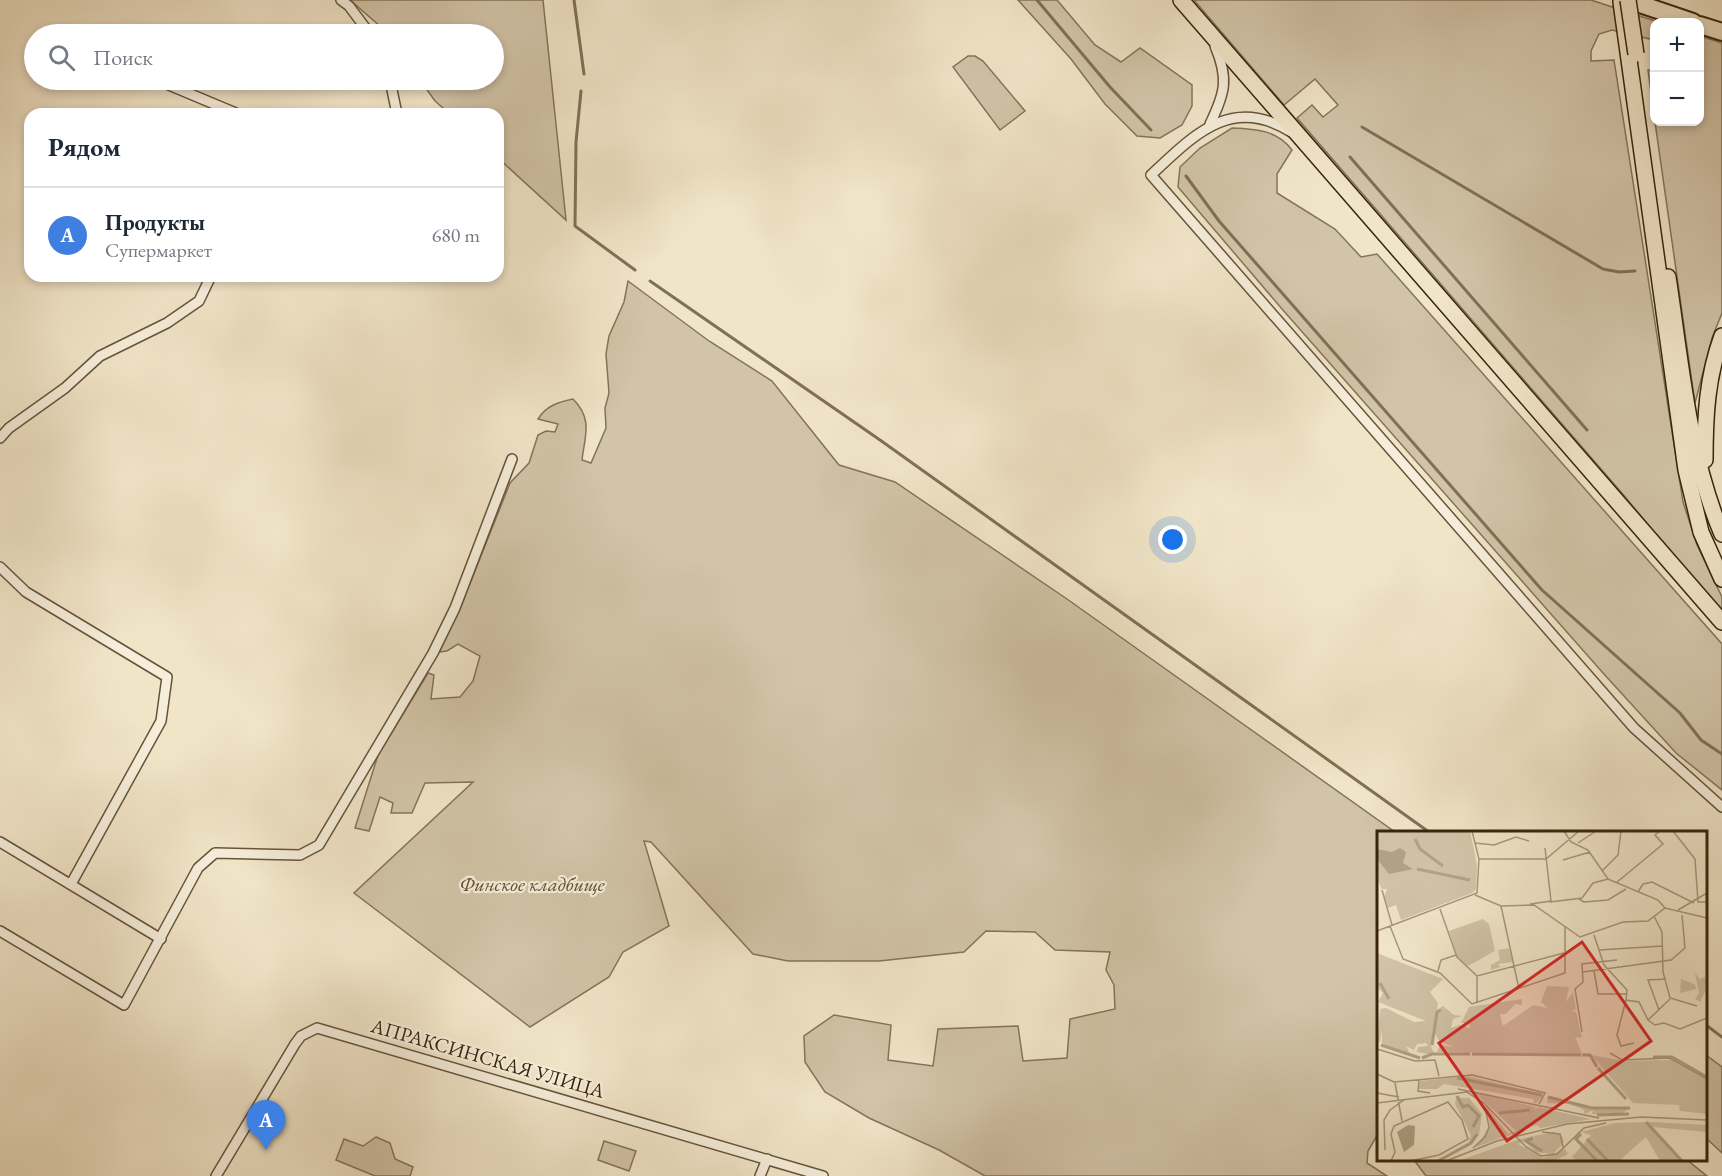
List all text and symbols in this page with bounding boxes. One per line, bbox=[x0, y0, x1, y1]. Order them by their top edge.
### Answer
map controls bbox=[1650, 18, 1704, 126]
button: + bbox=[1650, 18, 1704, 72]
search box bbox=[24, 24, 504, 90]
icon: search bbox=[45, 41, 78, 74]
text: Поиск bbox=[93, 43, 153, 72]
button: − bbox=[1650, 72, 1704, 126]
text: Рядом bbox=[48, 130, 121, 164]
text: Продукты bbox=[105, 208, 205, 237]
text: A bbox=[60, 222, 75, 248]
text: 680 m bbox=[432, 222, 480, 248]
text: Супермаркет bbox=[105, 237, 212, 263]
your location bbox=[1158, 525, 1187, 554]
inset map bbox=[1377, 831, 1707, 1161]
park label: Финское кладбище bbox=[459, 871, 605, 897]
street label: АПРАКСИНСКАЯ УЛИЦА bbox=[367, 1012, 608, 1104]
pin: A bbox=[246, 1100, 286, 1150]

